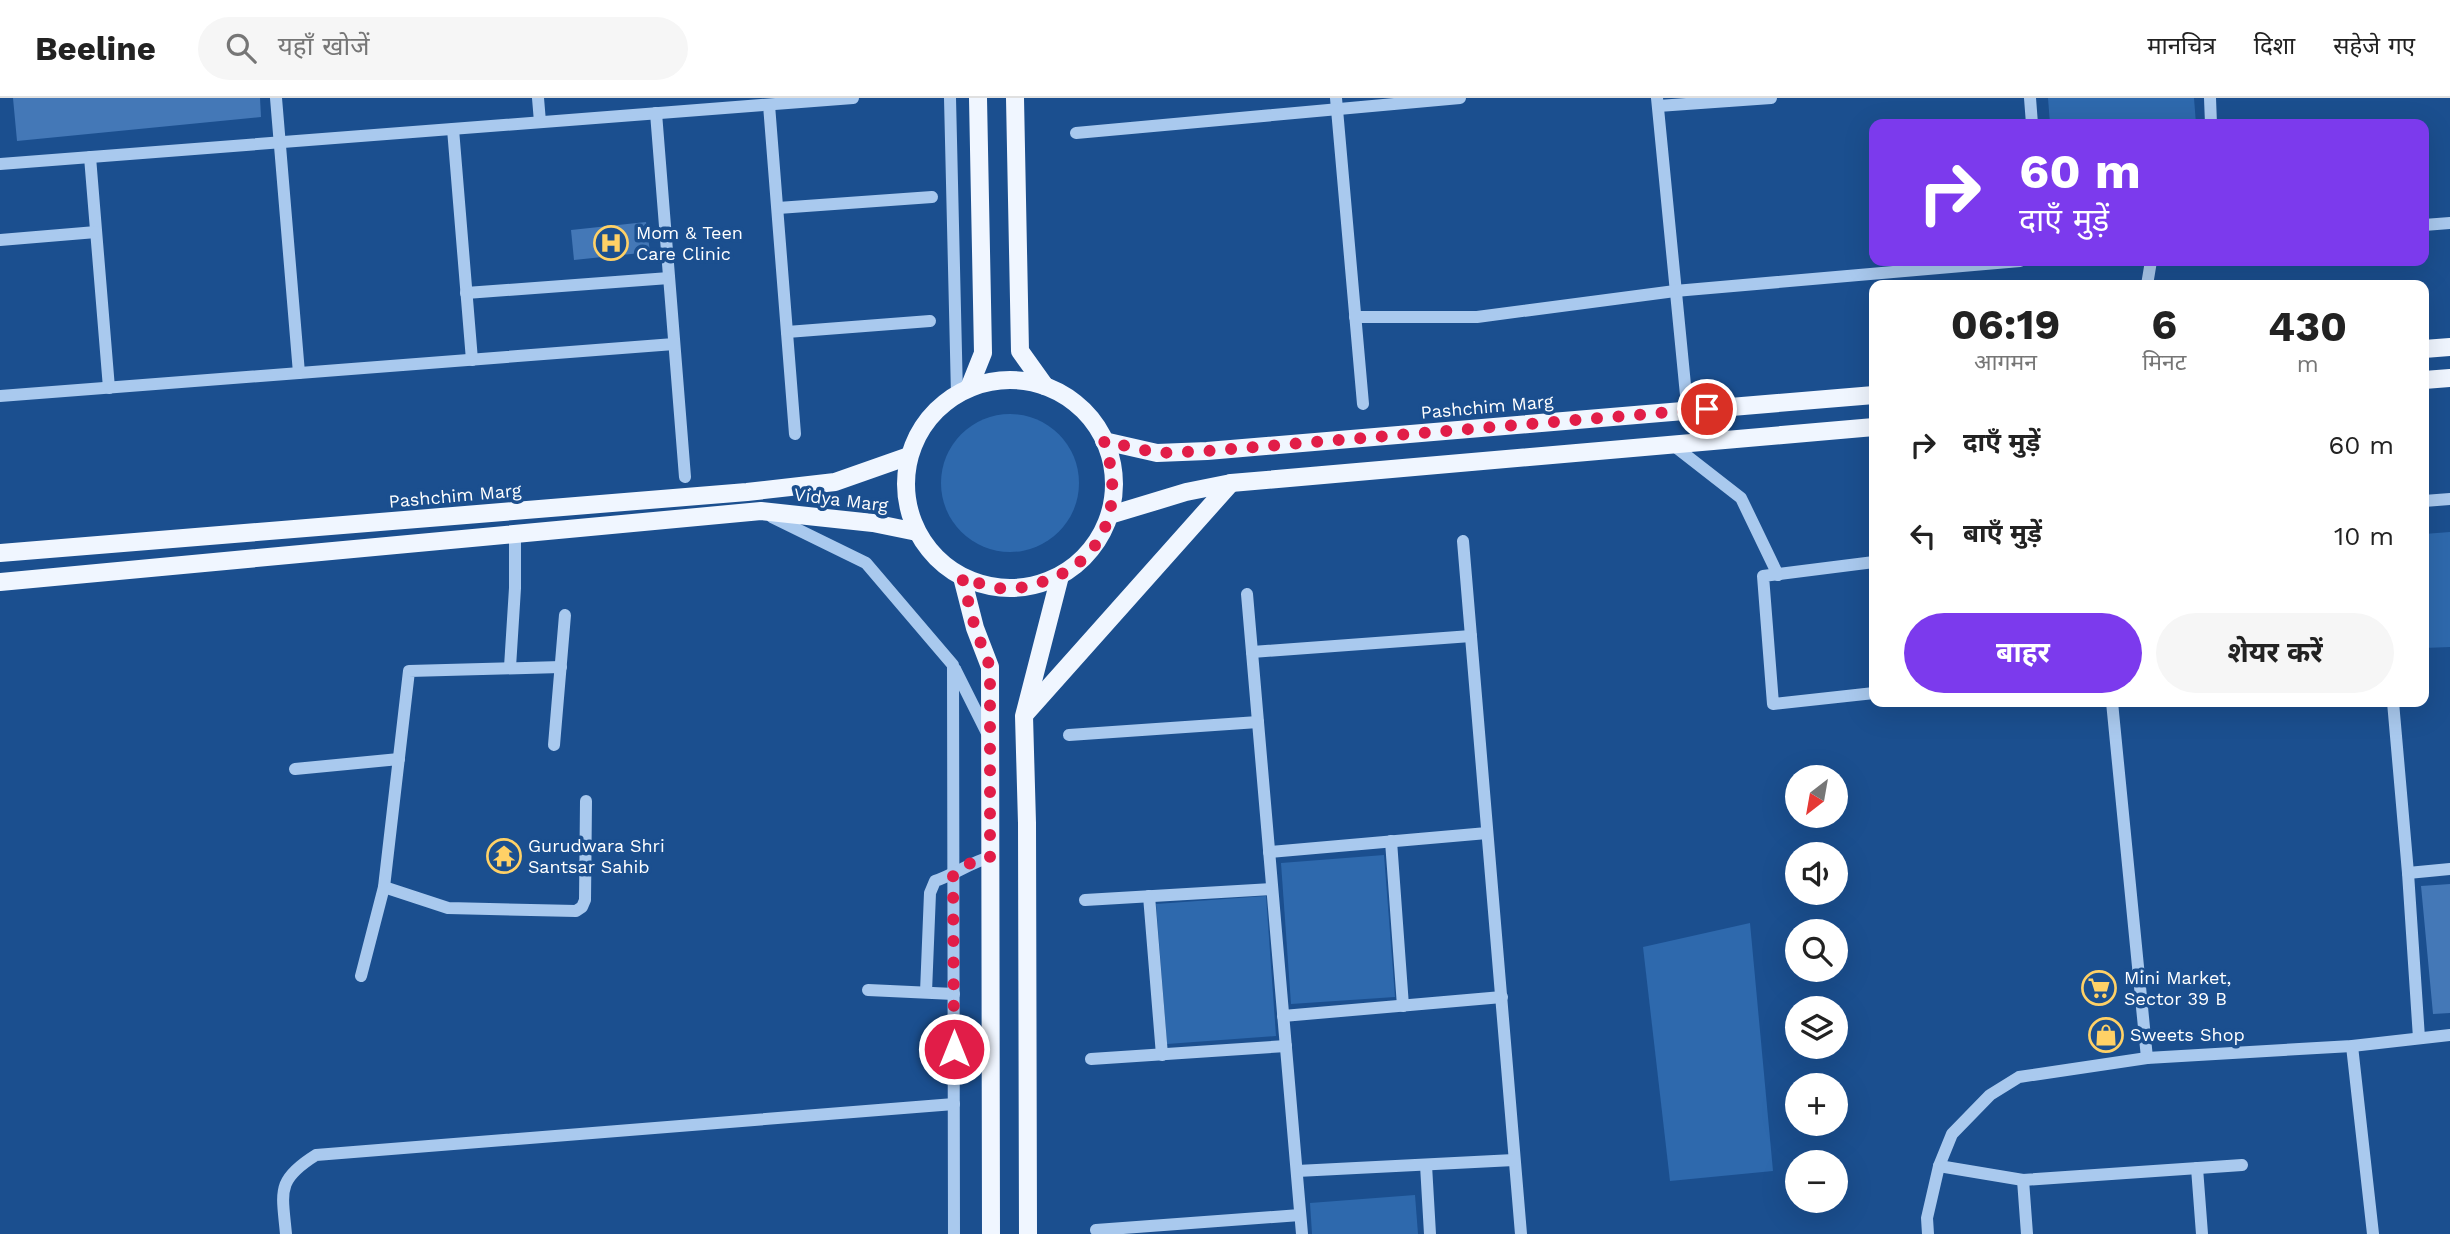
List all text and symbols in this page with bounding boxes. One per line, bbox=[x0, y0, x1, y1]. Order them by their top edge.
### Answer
search box bbox=[198, 17, 688, 80]
text: Beeline bbox=[35, 29, 156, 68]
icon: search bbox=[222, 29, 260, 67]
text: यहाँ खोजें bbox=[278, 31, 370, 61]
text: मानचित्र bbox=[2147, 32, 2216, 60]
text: दिशा bbox=[2254, 32, 2295, 60]
text: सहेजे गए bbox=[2333, 32, 2415, 60]
text: 60 m bbox=[2019, 142, 2141, 200]
icon: right bbox=[1904, 147, 1995, 238]
text: दाएँ मुड़ें bbox=[2019, 201, 2109, 239]
place label: Mom & Teen Care Clinic bbox=[636, 222, 743, 264]
hospital icon: Mom & Teen Care Clinic bbox=[592, 224, 630, 262]
text: 06:19 bbox=[1951, 300, 2060, 349]
text: 6 bbox=[2151, 300, 2177, 349]
text: 430 bbox=[2268, 302, 2347, 351]
text: आगमन bbox=[1974, 349, 2037, 376]
text: मिनट bbox=[2142, 349, 2186, 376]
text: m bbox=[2297, 351, 2319, 378]
pin bbox=[1677, 379, 1737, 439]
street label: Pashchim Marg bbox=[1420, 390, 1555, 423]
icon: arrive bbox=[1688, 390, 1726, 428]
icon: right bbox=[1904, 426, 1942, 464]
text: दाएँ मुड़ें bbox=[1963, 427, 2040, 457]
text: 60 m bbox=[2328, 430, 2394, 460]
street label: Pashchim Marg bbox=[388, 479, 523, 512]
street label: Vidya Marg bbox=[793, 483, 890, 516]
icon: left bbox=[1904, 517, 1942, 555]
text: बाएँ मुड़ें bbox=[1963, 518, 2042, 548]
text: 10 m bbox=[2334, 521, 2394, 551]
button: बाहर bbox=[1904, 613, 2142, 693]
button: शेयर करें bbox=[2156, 613, 2394, 693]
north arrow bbox=[1785, 765, 1848, 828]
map controls bbox=[1785, 765, 1848, 1213]
place label: Gurudwara Shri Santsar Sahib bbox=[528, 835, 665, 877]
temple icon: Gurudwara Shri Santsar Sahib bbox=[485, 837, 523, 875]
button: sound bbox=[1785, 842, 1848, 905]
button: search bbox=[1785, 919, 1848, 982]
place label: Mini Market, Sector 39 B bbox=[2124, 967, 2231, 1009]
supermarket icon: Mini Market, Sector 39 B bbox=[2080, 969, 2118, 1007]
button: layers bbox=[1785, 996, 1848, 1059]
position arrow bbox=[917, 1012, 991, 1086]
shop icon: Sweets Shop bbox=[2087, 1016, 2125, 1054]
place label: Sweets Shop bbox=[2130, 1024, 2245, 1045]
button: + bbox=[1785, 1073, 1848, 1136]
button: − bbox=[1785, 1150, 1848, 1213]

